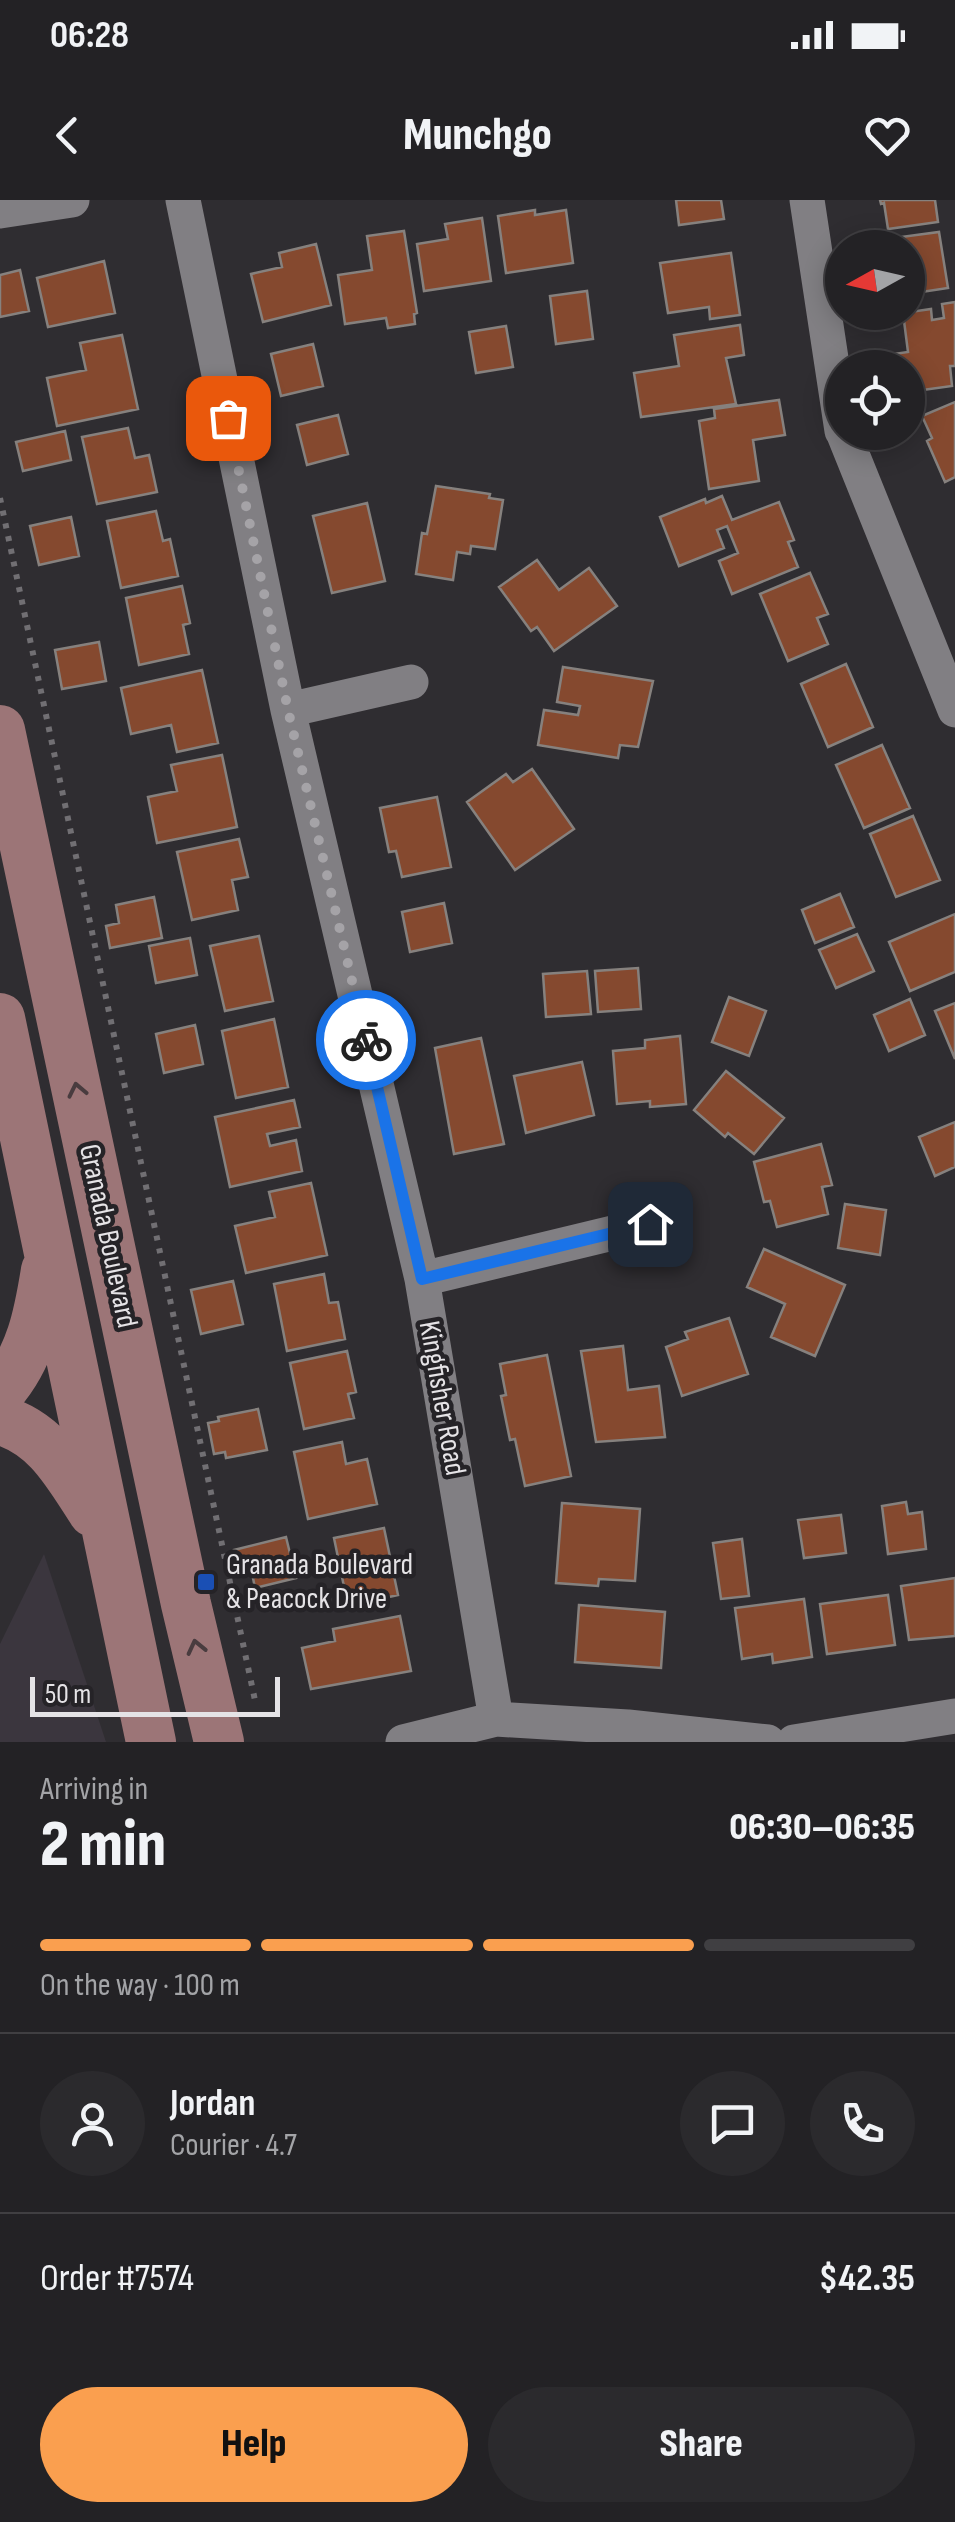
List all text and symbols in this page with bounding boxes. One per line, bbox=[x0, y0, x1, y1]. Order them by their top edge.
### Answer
text: 06:28 bbox=[50, 13, 129, 58]
icon: back bbox=[40, 108, 95, 163]
text: Munchgo bbox=[403, 108, 552, 163]
icon: heart bbox=[860, 108, 915, 163]
north arrow bbox=[825, 230, 925, 330]
map controls bbox=[825, 230, 925, 450]
button: locate bbox=[825, 350, 925, 450]
pin bbox=[186, 376, 271, 461]
icon: bag bbox=[201, 391, 256, 446]
courier bbox=[316, 990, 416, 1090]
icon: bike bbox=[339, 1013, 394, 1068]
one-way arrow bbox=[67, 1082, 88, 1099]
street label: Granada Boulevard bbox=[71, 1141, 145, 1331]
pin bbox=[608, 1182, 693, 1267]
icon: home bbox=[623, 1197, 678, 1252]
street label: Kingfisher Road bbox=[411, 1318, 473, 1478]
place label: Granada Boulevard & Peacock Drive bbox=[226, 1547, 413, 1617]
marker: Granada Boulevard & Peacock Drive bbox=[195, 1571, 217, 1593]
one-way arrow bbox=[187, 1639, 208, 1656]
scale bar bbox=[30, 1672, 280, 1716]
text: 50 m bbox=[45, 1678, 91, 1711]
text: Arriving in bbox=[40, 1770, 148, 1809]
text: 06:30–06:35 bbox=[729, 1805, 915, 1850]
text: 2 min bbox=[40, 1807, 166, 1885]
text: On the way · 100 m bbox=[40, 1966, 240, 2005]
button: person bbox=[40, 2071, 145, 2176]
button: chat bbox=[680, 2071, 785, 2176]
button: phone bbox=[810, 2071, 915, 2176]
text: Jordan bbox=[170, 2081, 255, 2126]
text: Courier · 4.7 bbox=[170, 2126, 297, 2165]
text: Order #7574 bbox=[40, 2256, 194, 2301]
text: $42.35 bbox=[819, 2256, 915, 2301]
button: Help bbox=[40, 2387, 468, 2502]
button: Share bbox=[488, 2387, 915, 2502]

